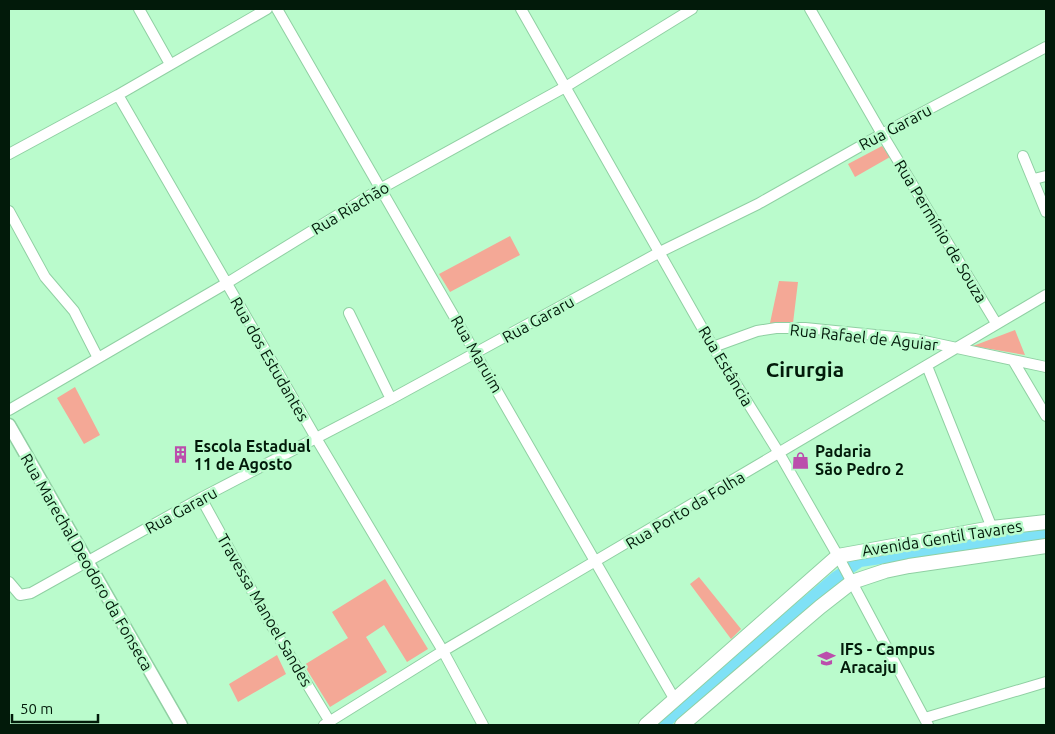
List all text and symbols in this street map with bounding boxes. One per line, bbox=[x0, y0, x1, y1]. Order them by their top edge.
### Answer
street label: Rua Gararu bbox=[856, 100, 934, 154]
street label: Rua Permínio de Souza bbox=[891, 156, 991, 306]
street label: Rua Riachão bbox=[308, 178, 392, 238]
street label: Rua Gararu bbox=[499, 292, 577, 346]
street label: Rua dos Estudantes bbox=[227, 294, 313, 424]
street label: Rua Maruim bbox=[448, 312, 506, 396]
street label: Rua Rafael de Aguiar bbox=[789, 320, 939, 354]
street label: Rua Estância bbox=[695, 323, 757, 409]
district label: Cirurgia bbox=[766, 357, 844, 381]
place label: Escola Estadual 11 de Agosto bbox=[194, 437, 311, 473]
place label: Padaria São Pedro 2 bbox=[815, 442, 904, 478]
building icon: Escola Estadual 11 de Agosto bbox=[170, 445, 190, 465]
street label: Rua Marechal Deodoro da Fonseca bbox=[17, 450, 157, 674]
shop icon: Padaria São Pedro 2 bbox=[791, 450, 811, 470]
street label: Rua Porto da Folha bbox=[622, 467, 748, 553]
street label: Rua Gararu bbox=[142, 483, 220, 537]
street label: Avenida Gentil Tavares bbox=[861, 516, 1023, 560]
street label: Travessa Manoel Sandes bbox=[214, 531, 316, 690]
place label: IFS - Campus Aracaju bbox=[840, 640, 935, 676]
school or university icon: IFS - Campus Aracaju bbox=[816, 648, 836, 668]
scale bar bbox=[12, 692, 99, 724]
text: 50 m bbox=[20, 700, 53, 717]

